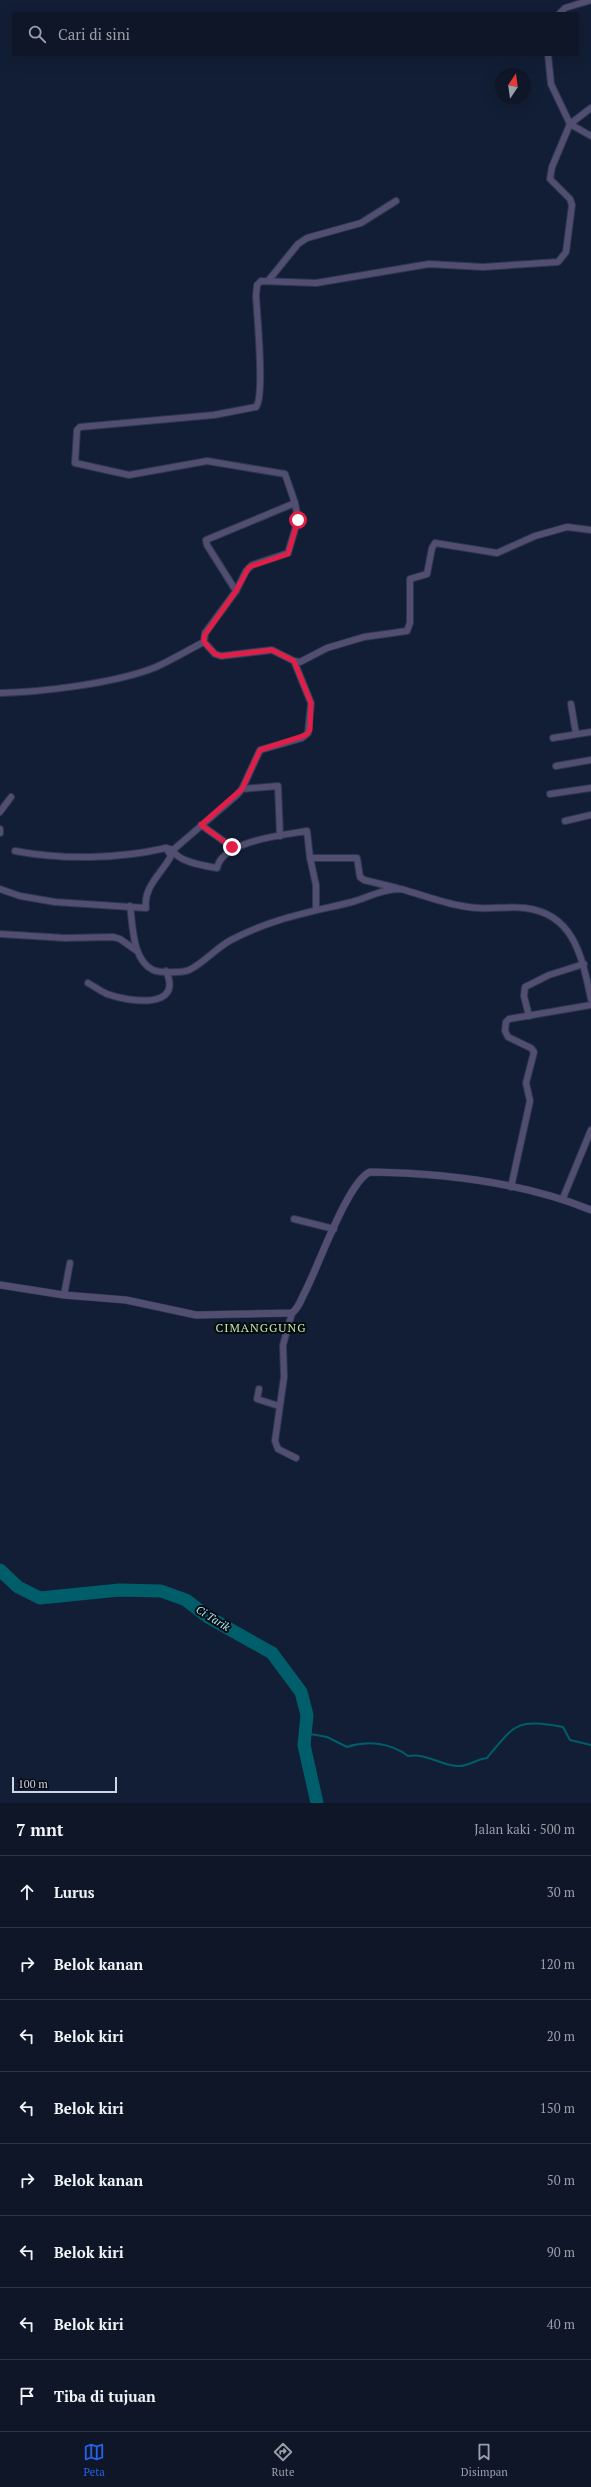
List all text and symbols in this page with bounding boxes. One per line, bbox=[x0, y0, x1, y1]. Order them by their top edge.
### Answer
search box bbox=[12, 12, 579, 56]
icon: search bbox=[26, 23, 48, 45]
text: Cari di sini bbox=[58, 24, 130, 44]
north arrow bbox=[495, 68, 531, 104]
route start bbox=[289, 511, 307, 529]
route end bbox=[223, 838, 241, 856]
district label: CIMANGGUNG bbox=[216, 1320, 306, 1335]
water label: Ci Tarik bbox=[193, 1602, 233, 1634]
scale bar bbox=[12, 1775, 117, 1794]
text: 100 m bbox=[18, 1777, 48, 1791]
text: 7 mnt bbox=[16, 1818, 64, 1841]
text: Jalan kaki · 500 m bbox=[474, 1820, 575, 1838]
icon: ahead bbox=[16, 1881, 38, 1903]
text: Lurus bbox=[54, 1882, 95, 1902]
text: 30 m bbox=[547, 1883, 575, 1901]
icon: right bbox=[16, 1953, 38, 1975]
text: Belok kanan bbox=[54, 1954, 143, 1974]
text: 120 m bbox=[540, 1955, 575, 1973]
icon: left bbox=[16, 2025, 38, 2047]
text: Belok kiri bbox=[54, 2026, 124, 2046]
text: 20 m bbox=[547, 2027, 575, 2045]
icon: left bbox=[16, 2097, 38, 2119]
text: Belok kiri bbox=[54, 2098, 124, 2118]
text: 150 m bbox=[540, 2099, 575, 2117]
icon: right bbox=[16, 2169, 38, 2191]
text: Belok kanan bbox=[54, 2170, 143, 2190]
text: 50 m bbox=[547, 2171, 575, 2189]
icon: left bbox=[16, 2241, 38, 2263]
text: Belok kiri bbox=[54, 2242, 124, 2262]
text: 90 m bbox=[547, 2243, 575, 2261]
icon: left bbox=[16, 2313, 38, 2335]
text: Belok kiri bbox=[54, 2314, 124, 2334]
text: 40 m bbox=[547, 2315, 575, 2333]
icon: arrive bbox=[16, 2385, 38, 2407]
text: Tiba di tujuan bbox=[54, 2386, 156, 2406]
tab: Peta bbox=[83, 2441, 105, 2479]
tab: Rute bbox=[272, 2441, 294, 2479]
tab: Disimpan bbox=[461, 2441, 508, 2479]

